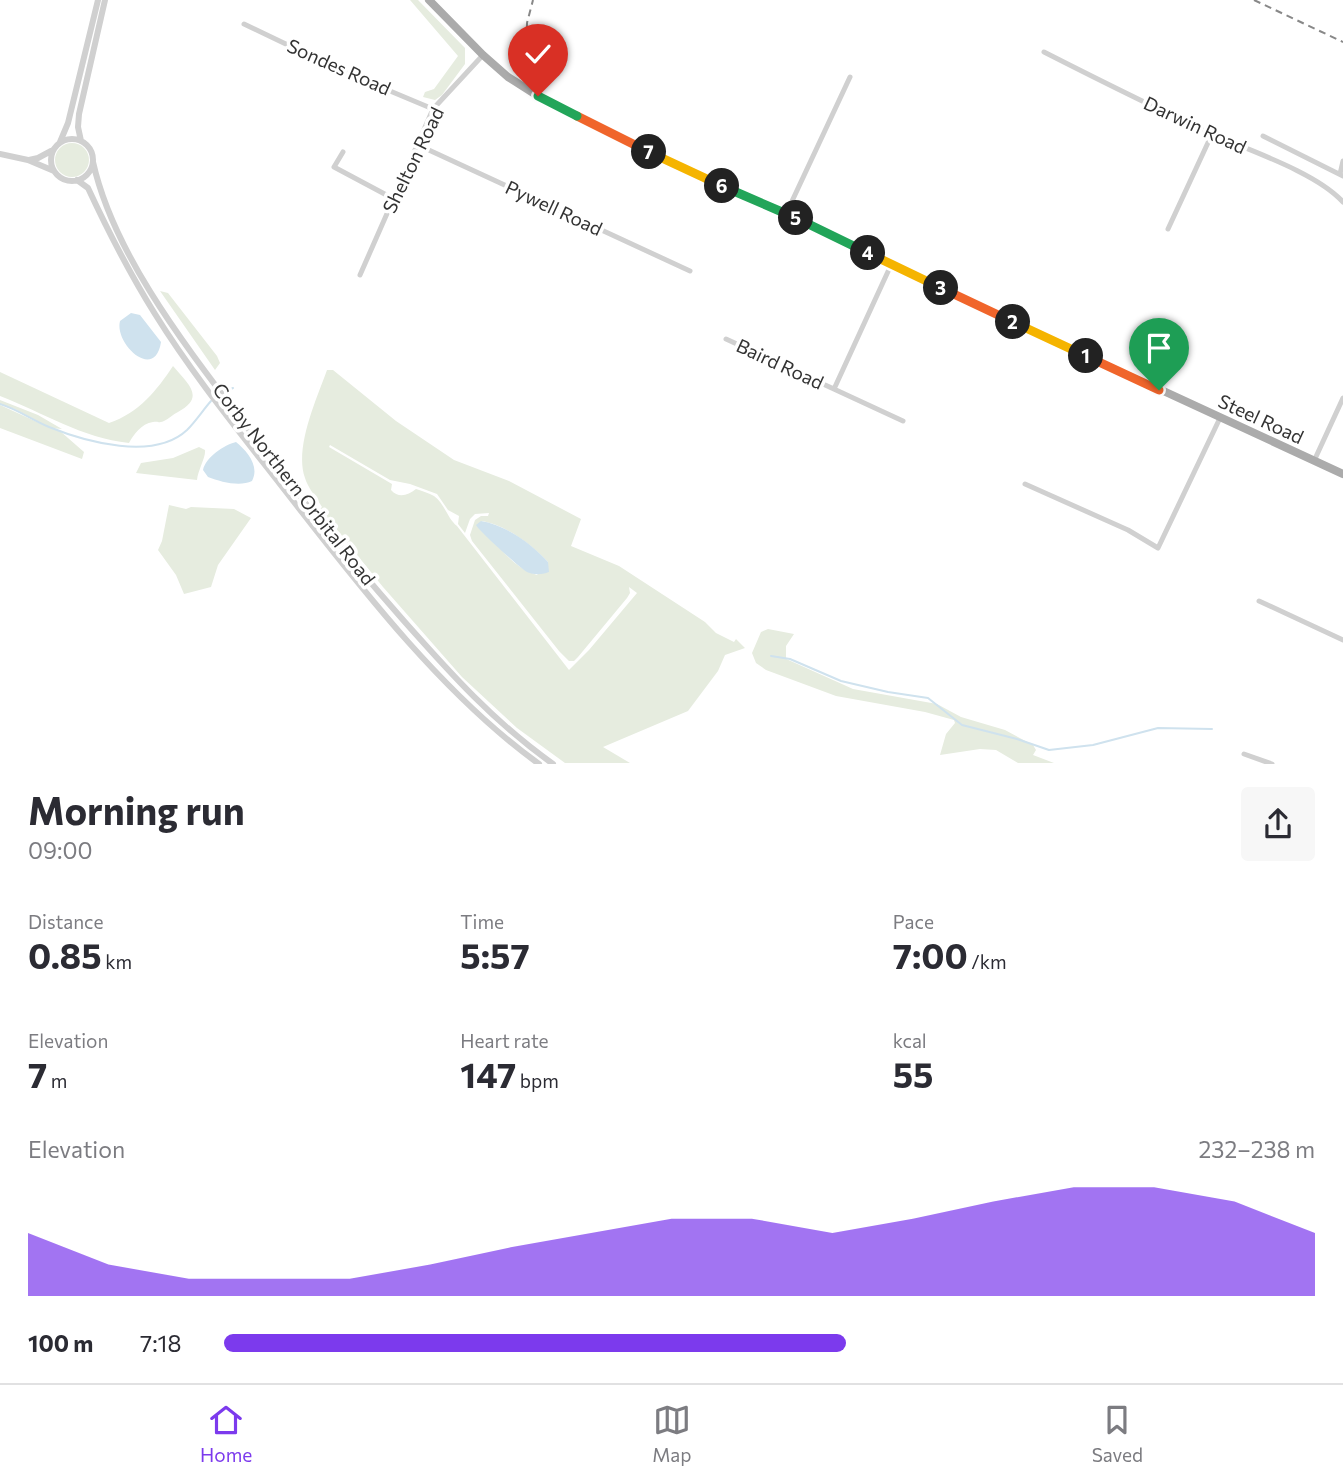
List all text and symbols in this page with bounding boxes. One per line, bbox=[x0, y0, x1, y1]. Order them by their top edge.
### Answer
pin bbox=[508, 24, 568, 96]
street label: Sondes Road bbox=[284, 33, 395, 100]
icon: check bbox=[519, 35, 557, 73]
street label: Darwin Road bbox=[1140, 91, 1250, 158]
street label: Shelton Road bbox=[377, 103, 448, 216]
pin: 7 bbox=[632, 134, 666, 170]
text: 7 bbox=[643, 140, 654, 163]
pin: 6 bbox=[704, 168, 740, 204]
text: 6 bbox=[716, 174, 727, 197]
street label: Pywell Road bbox=[502, 175, 606, 240]
pin: 5 bbox=[778, 200, 814, 235]
text: 5 bbox=[790, 206, 801, 229]
pin: 4 bbox=[850, 236, 886, 270]
text: 4 bbox=[862, 241, 873, 264]
pin: 3 bbox=[923, 270, 958, 306]
text: 3 bbox=[935, 276, 946, 299]
pin: 2 bbox=[996, 304, 1030, 340]
text: 2 bbox=[1007, 310, 1018, 333]
pin bbox=[1129, 318, 1189, 390]
icon: arrive bbox=[1140, 329, 1178, 367]
street label: Baird Road bbox=[733, 333, 827, 394]
pin: 1 bbox=[1068, 338, 1104, 374]
text: 1 bbox=[1081, 344, 1090, 367]
street label: Corby Northern Orbital Road bbox=[208, 378, 381, 589]
street label: Steel Road bbox=[1215, 389, 1308, 448]
text: Morning run bbox=[28, 786, 245, 833]
button: share bbox=[1241, 787, 1315, 861]
text: 09:00 bbox=[28, 836, 92, 864]
text: Distance bbox=[28, 910, 104, 933]
text: Time bbox=[460, 910, 504, 933]
text: Pace bbox=[893, 910, 934, 933]
text: 0.85 bbox=[28, 933, 102, 976]
text: 5:57 bbox=[460, 933, 530, 976]
text: 7:00 bbox=[893, 933, 968, 976]
text: km bbox=[102, 950, 132, 973]
text: /km bbox=[968, 950, 1007, 973]
text: Elevation bbox=[28, 1029, 108, 1052]
text: Heart rate bbox=[460, 1029, 549, 1052]
text: kcal bbox=[893, 1029, 927, 1052]
text: 7 bbox=[28, 1052, 47, 1095]
text: 147 bbox=[460, 1052, 516, 1095]
text: 55 bbox=[893, 1052, 933, 1095]
text: m bbox=[47, 1069, 67, 1092]
text: bpm bbox=[516, 1069, 559, 1092]
text: Elevation bbox=[28, 1135, 125, 1163]
text: 232–238 m bbox=[1199, 1135, 1315, 1163]
text: 100 m bbox=[28, 1329, 93, 1357]
text: 7:18 bbox=[140, 1329, 181, 1357]
tab: Home bbox=[200, 1401, 252, 1466]
tab: Map bbox=[652, 1401, 692, 1466]
tab: Saved bbox=[1092, 1401, 1143, 1466]

